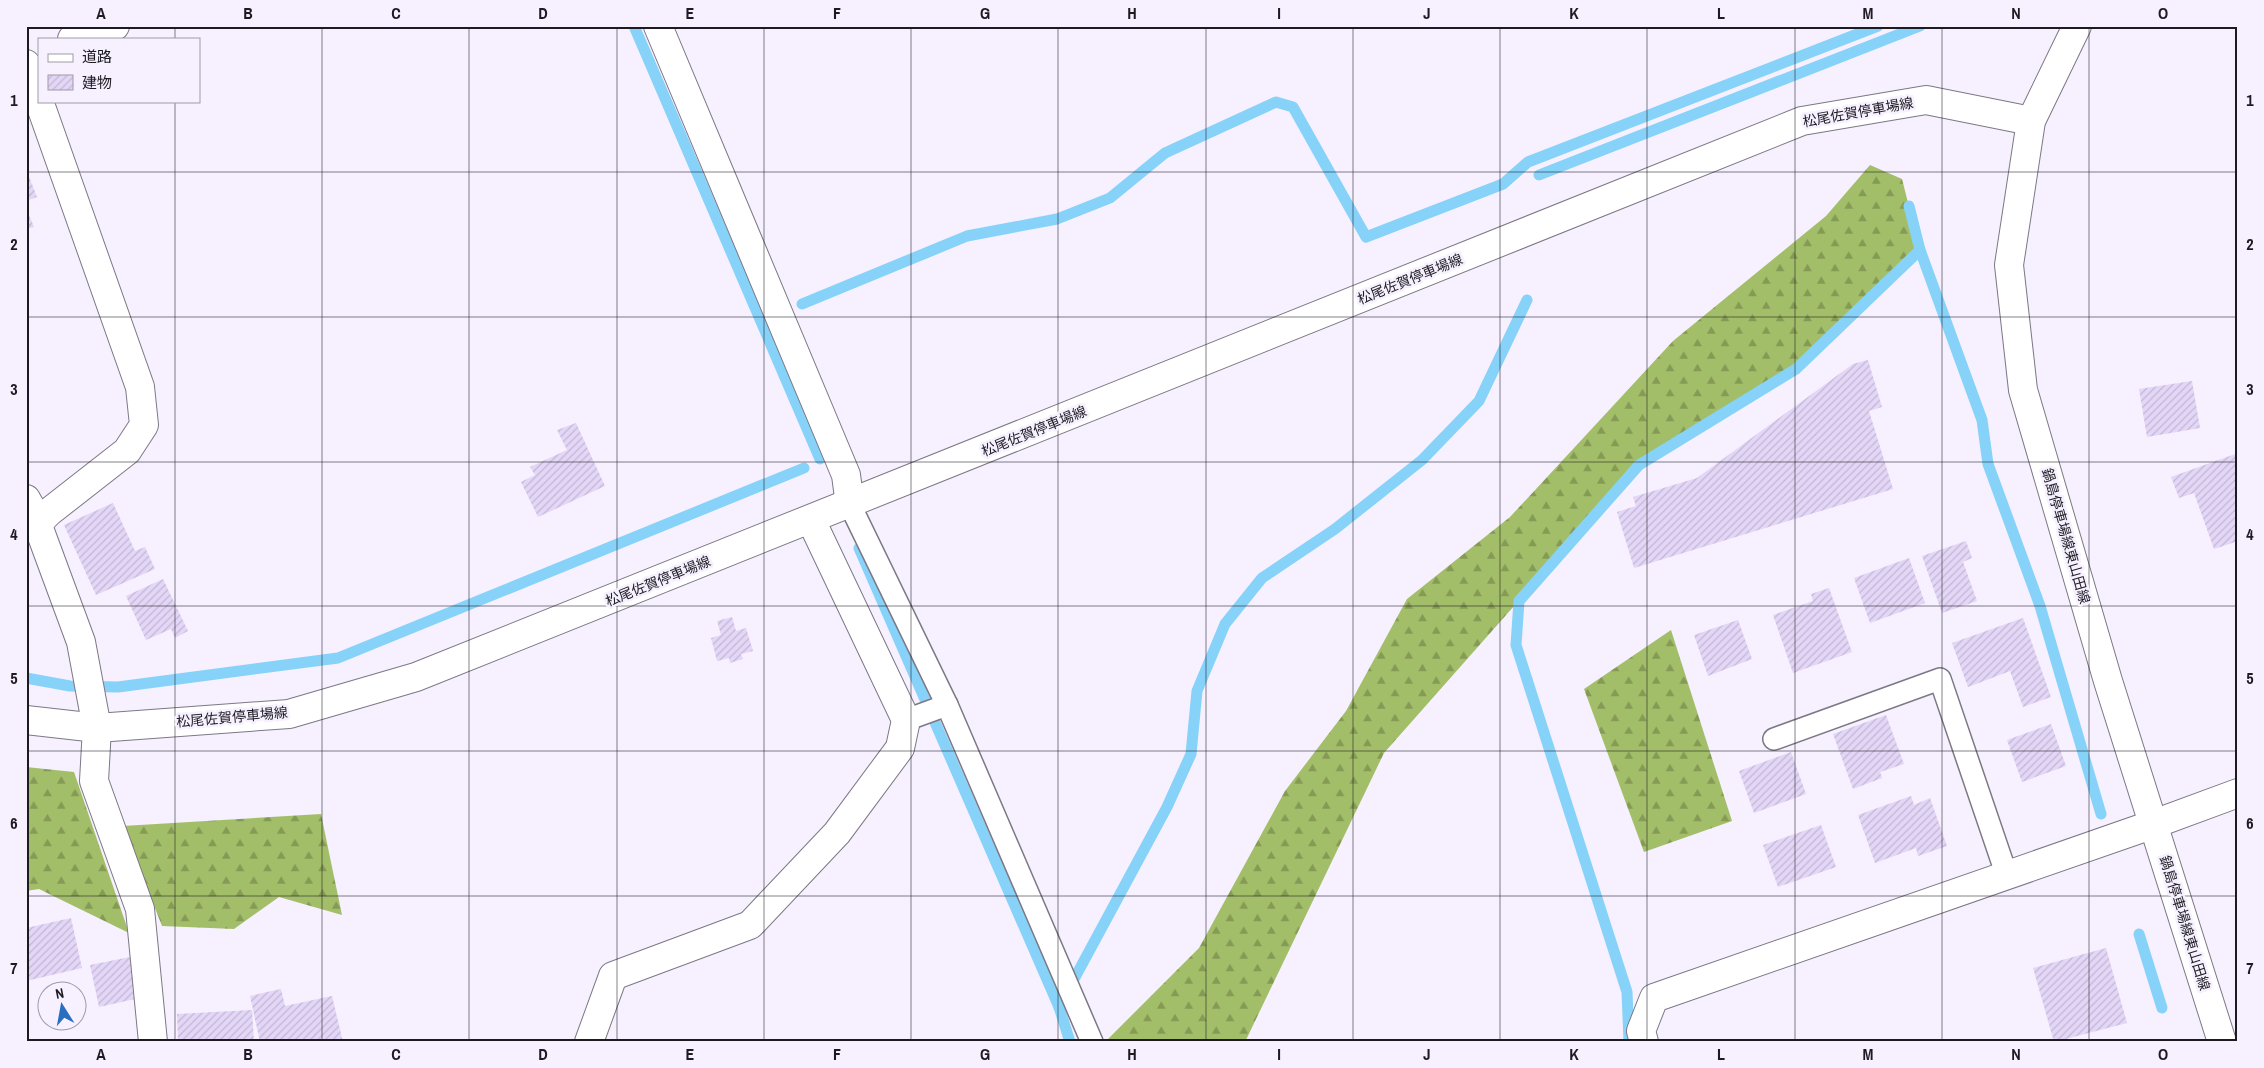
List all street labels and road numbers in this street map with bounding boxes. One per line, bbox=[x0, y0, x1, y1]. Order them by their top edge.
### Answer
street label: 松尾佐賀停車場線 bbox=[1801, 93, 1915, 131]
street label: 松尾佐賀停車場線 bbox=[1355, 250, 1465, 308]
street label: 松尾佐賀停車場線 bbox=[979, 402, 1089, 460]
street label: 鍋島停車場線東山田線 bbox=[2038, 466, 2094, 606]
street label: 松尾佐賀停車場線 bbox=[603, 552, 713, 610]
street label: 松尾佐賀停車場線 bbox=[175, 703, 289, 731]
street label: 鍋島停車場線東山田線 bbox=[2156, 853, 2214, 993]

